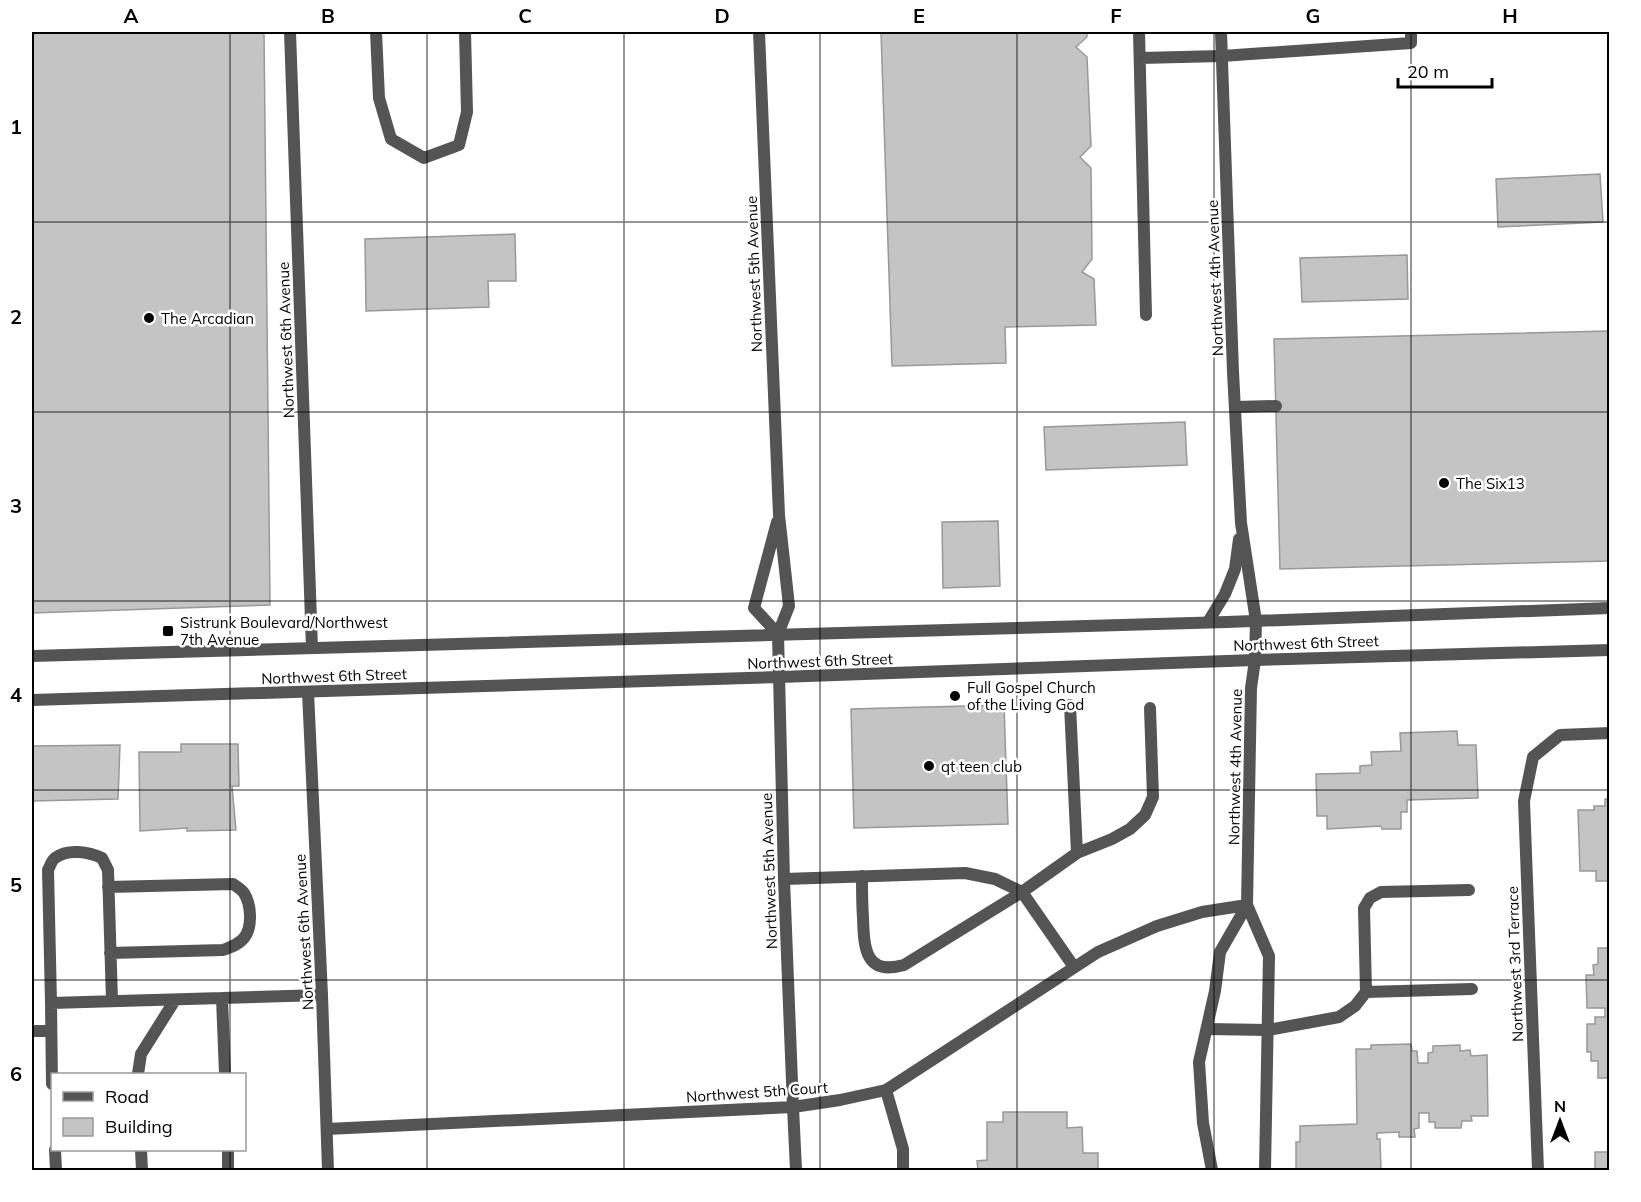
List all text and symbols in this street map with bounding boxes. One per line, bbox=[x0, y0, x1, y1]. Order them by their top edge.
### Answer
text: A bbox=[124, 3, 139, 28]
text: B bbox=[321, 3, 335, 28]
text: C bbox=[518, 3, 532, 28]
text: D bbox=[714, 3, 730, 28]
text: E bbox=[913, 3, 925, 28]
text: F bbox=[1110, 3, 1122, 28]
text: G bbox=[1306, 3, 1320, 28]
text: H bbox=[1502, 3, 1518, 28]
scale bar bbox=[1398, 51, 1492, 89]
text: 20 m bbox=[1407, 60, 1449, 83]
text: 1 bbox=[10, 114, 22, 139]
street label: Northwest 5th Avenue bbox=[742, 196, 766, 352]
street label: Northwest 4th Avenue bbox=[1203, 200, 1227, 356]
street label: Northwest 6th Avenue bbox=[274, 262, 298, 418]
text: 2 bbox=[10, 304, 22, 329]
place label: The Arcadian bbox=[161, 309, 254, 328]
marker: The Arcadian bbox=[142, 311, 156, 325]
place label: The Six13 bbox=[1456, 474, 1525, 493]
marker: The Six13 bbox=[1437, 476, 1451, 490]
text: 3 bbox=[10, 493, 22, 518]
place label: Sistrunk Boulevard/Northwest 7th Avenue bbox=[180, 613, 388, 649]
marker: Sistrunk Boulevard/Northwest 7th Avenue bbox=[161, 624, 175, 638]
street label: Northwest 6th Street bbox=[1233, 631, 1379, 655]
street label: Northwest 6th Street bbox=[747, 649, 893, 673]
street label: Northwest 6th Street bbox=[261, 664, 407, 688]
place label: Full Gospel Church of the Living God bbox=[967, 678, 1096, 714]
text: 4 bbox=[10, 682, 22, 707]
marker: Full Gospel Church of the Living God bbox=[948, 689, 962, 703]
street label: Northwest 4th Avenue bbox=[1224, 689, 1246, 845]
place label: qt teen club bbox=[941, 757, 1022, 776]
marker: qt teen club bbox=[922, 759, 936, 773]
street label: Northwest 5th Avenue bbox=[757, 793, 781, 949]
street label: Northwest 6th Avenue bbox=[290, 853, 318, 1011]
text: 5 bbox=[10, 872, 22, 897]
street label: Northwest 3rd Terrace bbox=[1503, 886, 1527, 1042]
text: 6 bbox=[10, 1061, 22, 1086]
legend bbox=[51, 1073, 246, 1151]
street label: Northwest 5th Court bbox=[685, 1078, 829, 1106]
text: Road bbox=[105, 1085, 149, 1108]
north arrow bbox=[1530, 1091, 1590, 1151]
text: N bbox=[1554, 1096, 1566, 1116]
text: Building bbox=[105, 1115, 173, 1138]

